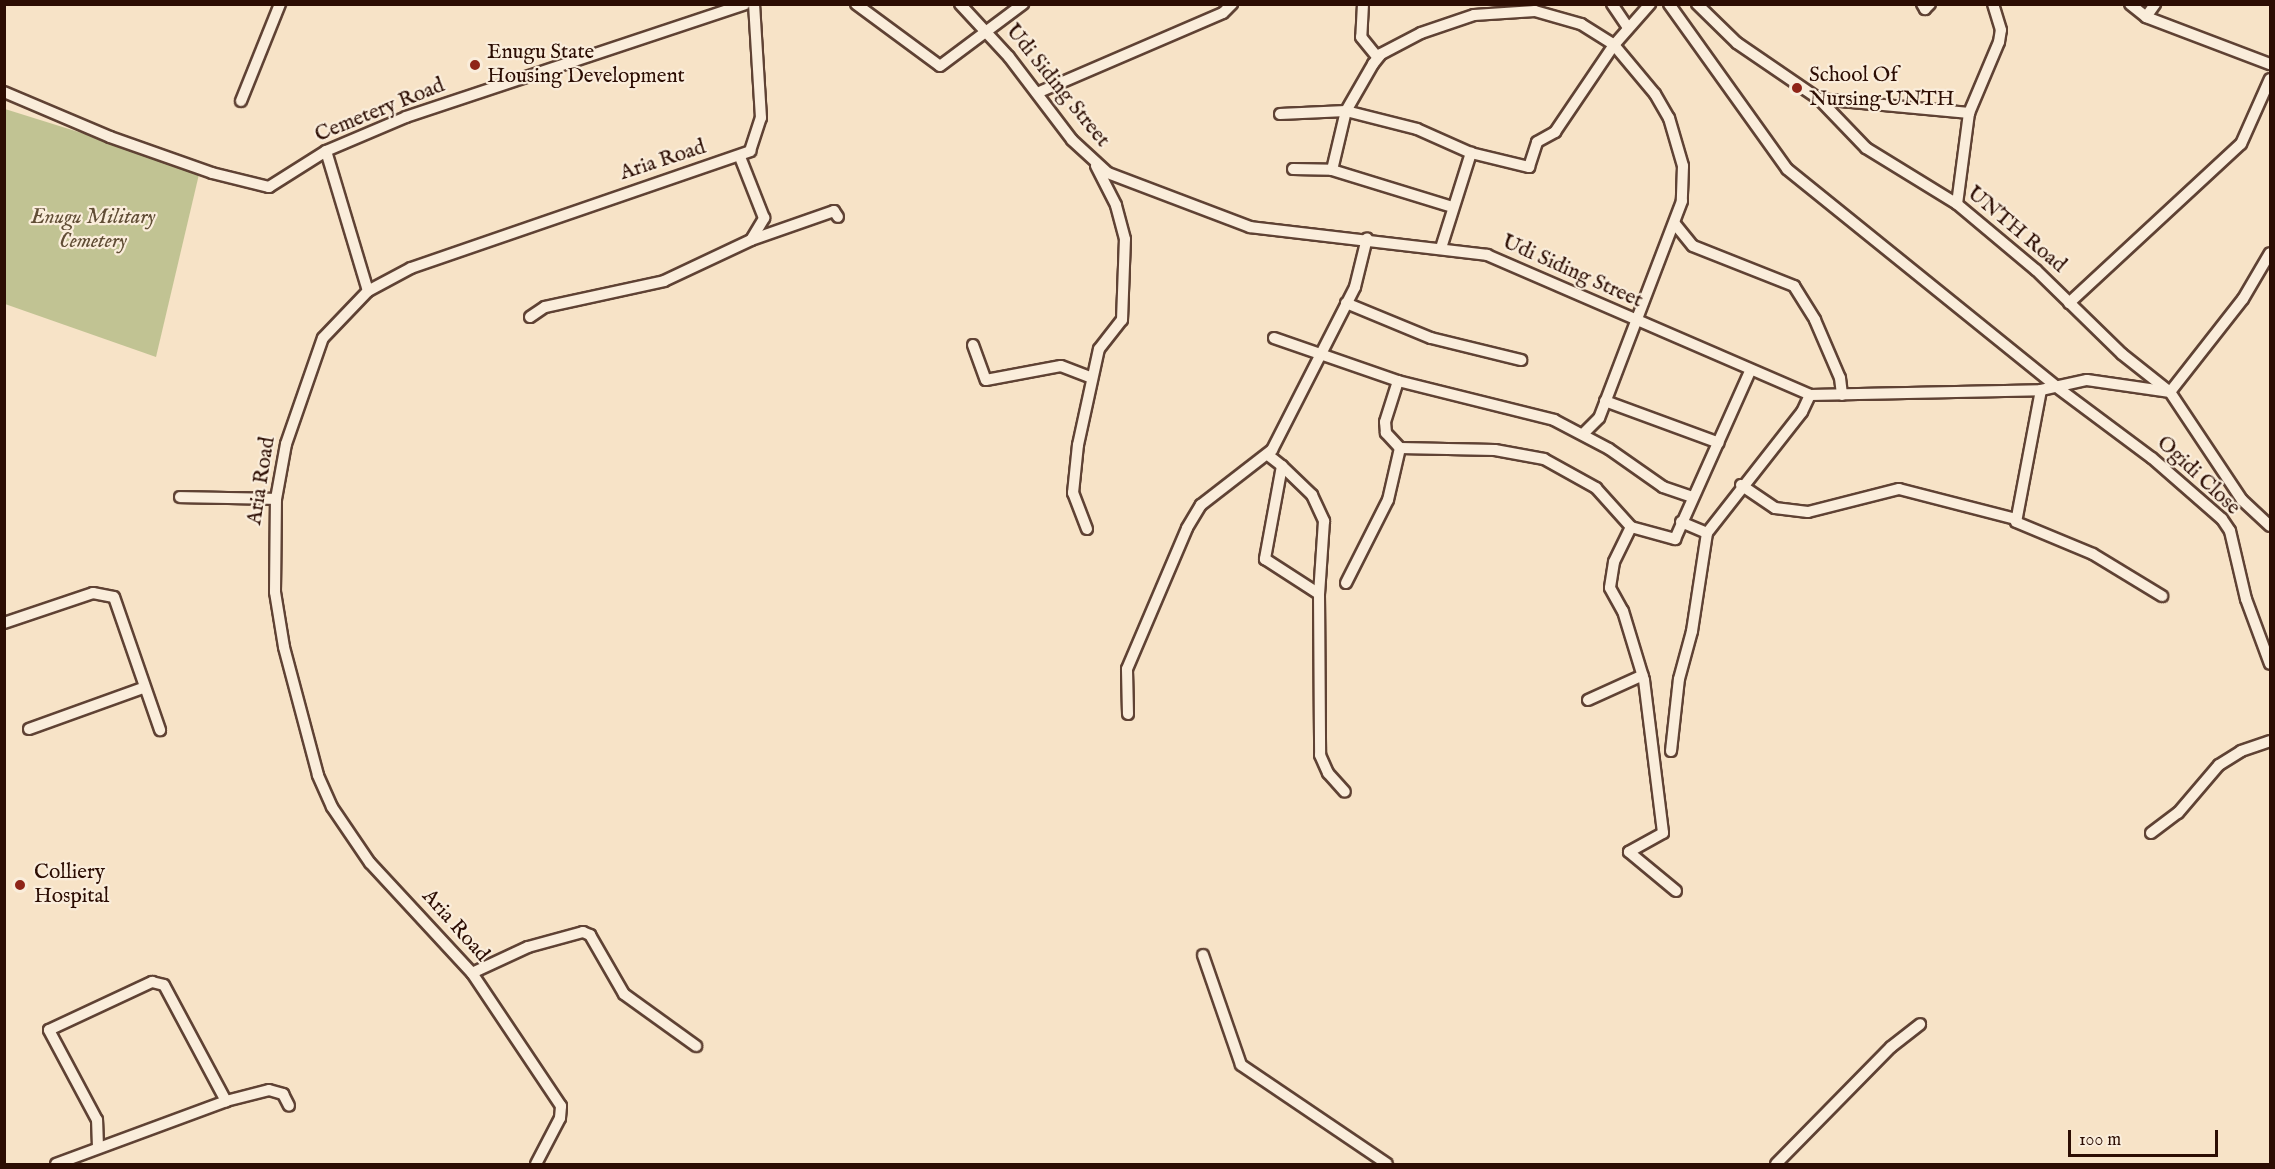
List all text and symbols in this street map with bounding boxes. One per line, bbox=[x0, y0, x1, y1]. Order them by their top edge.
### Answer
street label: Udi Siding Street bbox=[1000, 19, 1114, 153]
place label: Enugu State Housing Development bbox=[487, 40, 685, 90]
marker: Enugu State Housing Development bbox=[468, 58, 482, 72]
place label: School Of Nursing UNTH bbox=[1809, 63, 1955, 113]
street label: Cemetery Road bbox=[312, 74, 448, 148]
marker: School Of Nursing UNTH bbox=[1790, 81, 1804, 95]
street label: Aria Road bbox=[617, 135, 709, 187]
street label: UNTH Road bbox=[1961, 181, 2071, 279]
park label: Enugu Military Cemetery bbox=[31, 205, 155, 255]
street label: Udi Siding Street bbox=[1498, 230, 1646, 314]
street label: Ogidi Close bbox=[2151, 431, 2245, 521]
street label: Aria Road bbox=[243, 435, 281, 527]
place label: Colliery Hospital bbox=[34, 860, 109, 910]
marker: Colliery Hospital bbox=[11, 876, 29, 894]
street label: Aria Road bbox=[416, 885, 494, 967]
scale bar bbox=[2071, 1118, 2221, 1156]
text: 100 m bbox=[2079, 1129, 2121, 1152]

